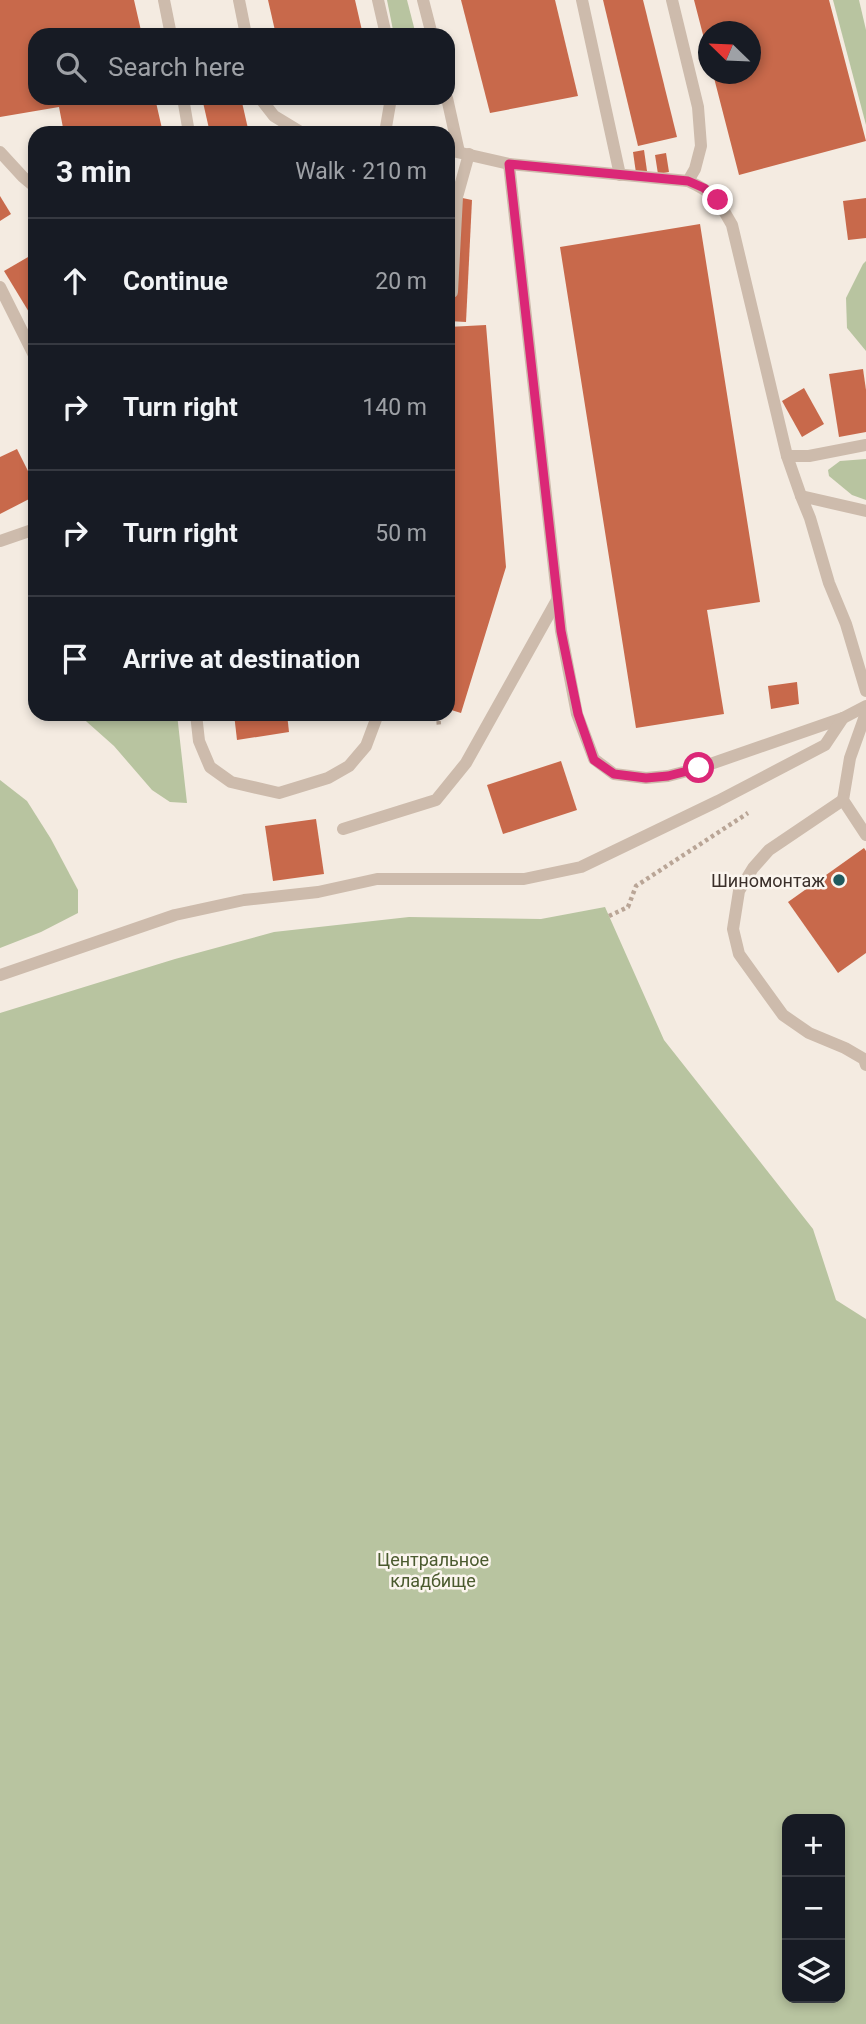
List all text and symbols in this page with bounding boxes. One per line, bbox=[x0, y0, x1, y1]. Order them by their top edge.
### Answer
north arrow bbox=[698, 21, 761, 84]
search box bbox=[28, 28, 455, 105]
icon: search bbox=[52, 48, 90, 86]
text: Search here bbox=[108, 52, 245, 82]
text: 3 min bbox=[56, 154, 131, 189]
text: Walk · 210 m bbox=[295, 158, 427, 185]
route end bbox=[702, 184, 733, 215]
icon: ahead bbox=[56, 262, 94, 300]
text: Continue bbox=[123, 266, 228, 296]
text: 20 m bbox=[375, 268, 427, 295]
icon: right bbox=[56, 388, 94, 426]
text: Turn right bbox=[123, 392, 238, 422]
text: 140 m bbox=[362, 394, 427, 421]
icon: right bbox=[56, 514, 94, 552]
text: Turn right bbox=[123, 518, 238, 548]
text: 50 m bbox=[375, 520, 427, 547]
icon: arrive bbox=[56, 640, 94, 678]
text: Arrive at destination bbox=[123, 644, 360, 674]
route start bbox=[683, 752, 714, 783]
place label: Шиномонтаж bbox=[711, 870, 825, 891]
marker: Шиномонтаж bbox=[831, 872, 847, 888]
park label: Центральное кладбище bbox=[377, 1549, 489, 1591]
map controls bbox=[782, 1814, 845, 2003]
button: + bbox=[782, 1814, 845, 1877]
button: − bbox=[782, 1877, 845, 1940]
button: layers bbox=[782, 1940, 845, 2003]

